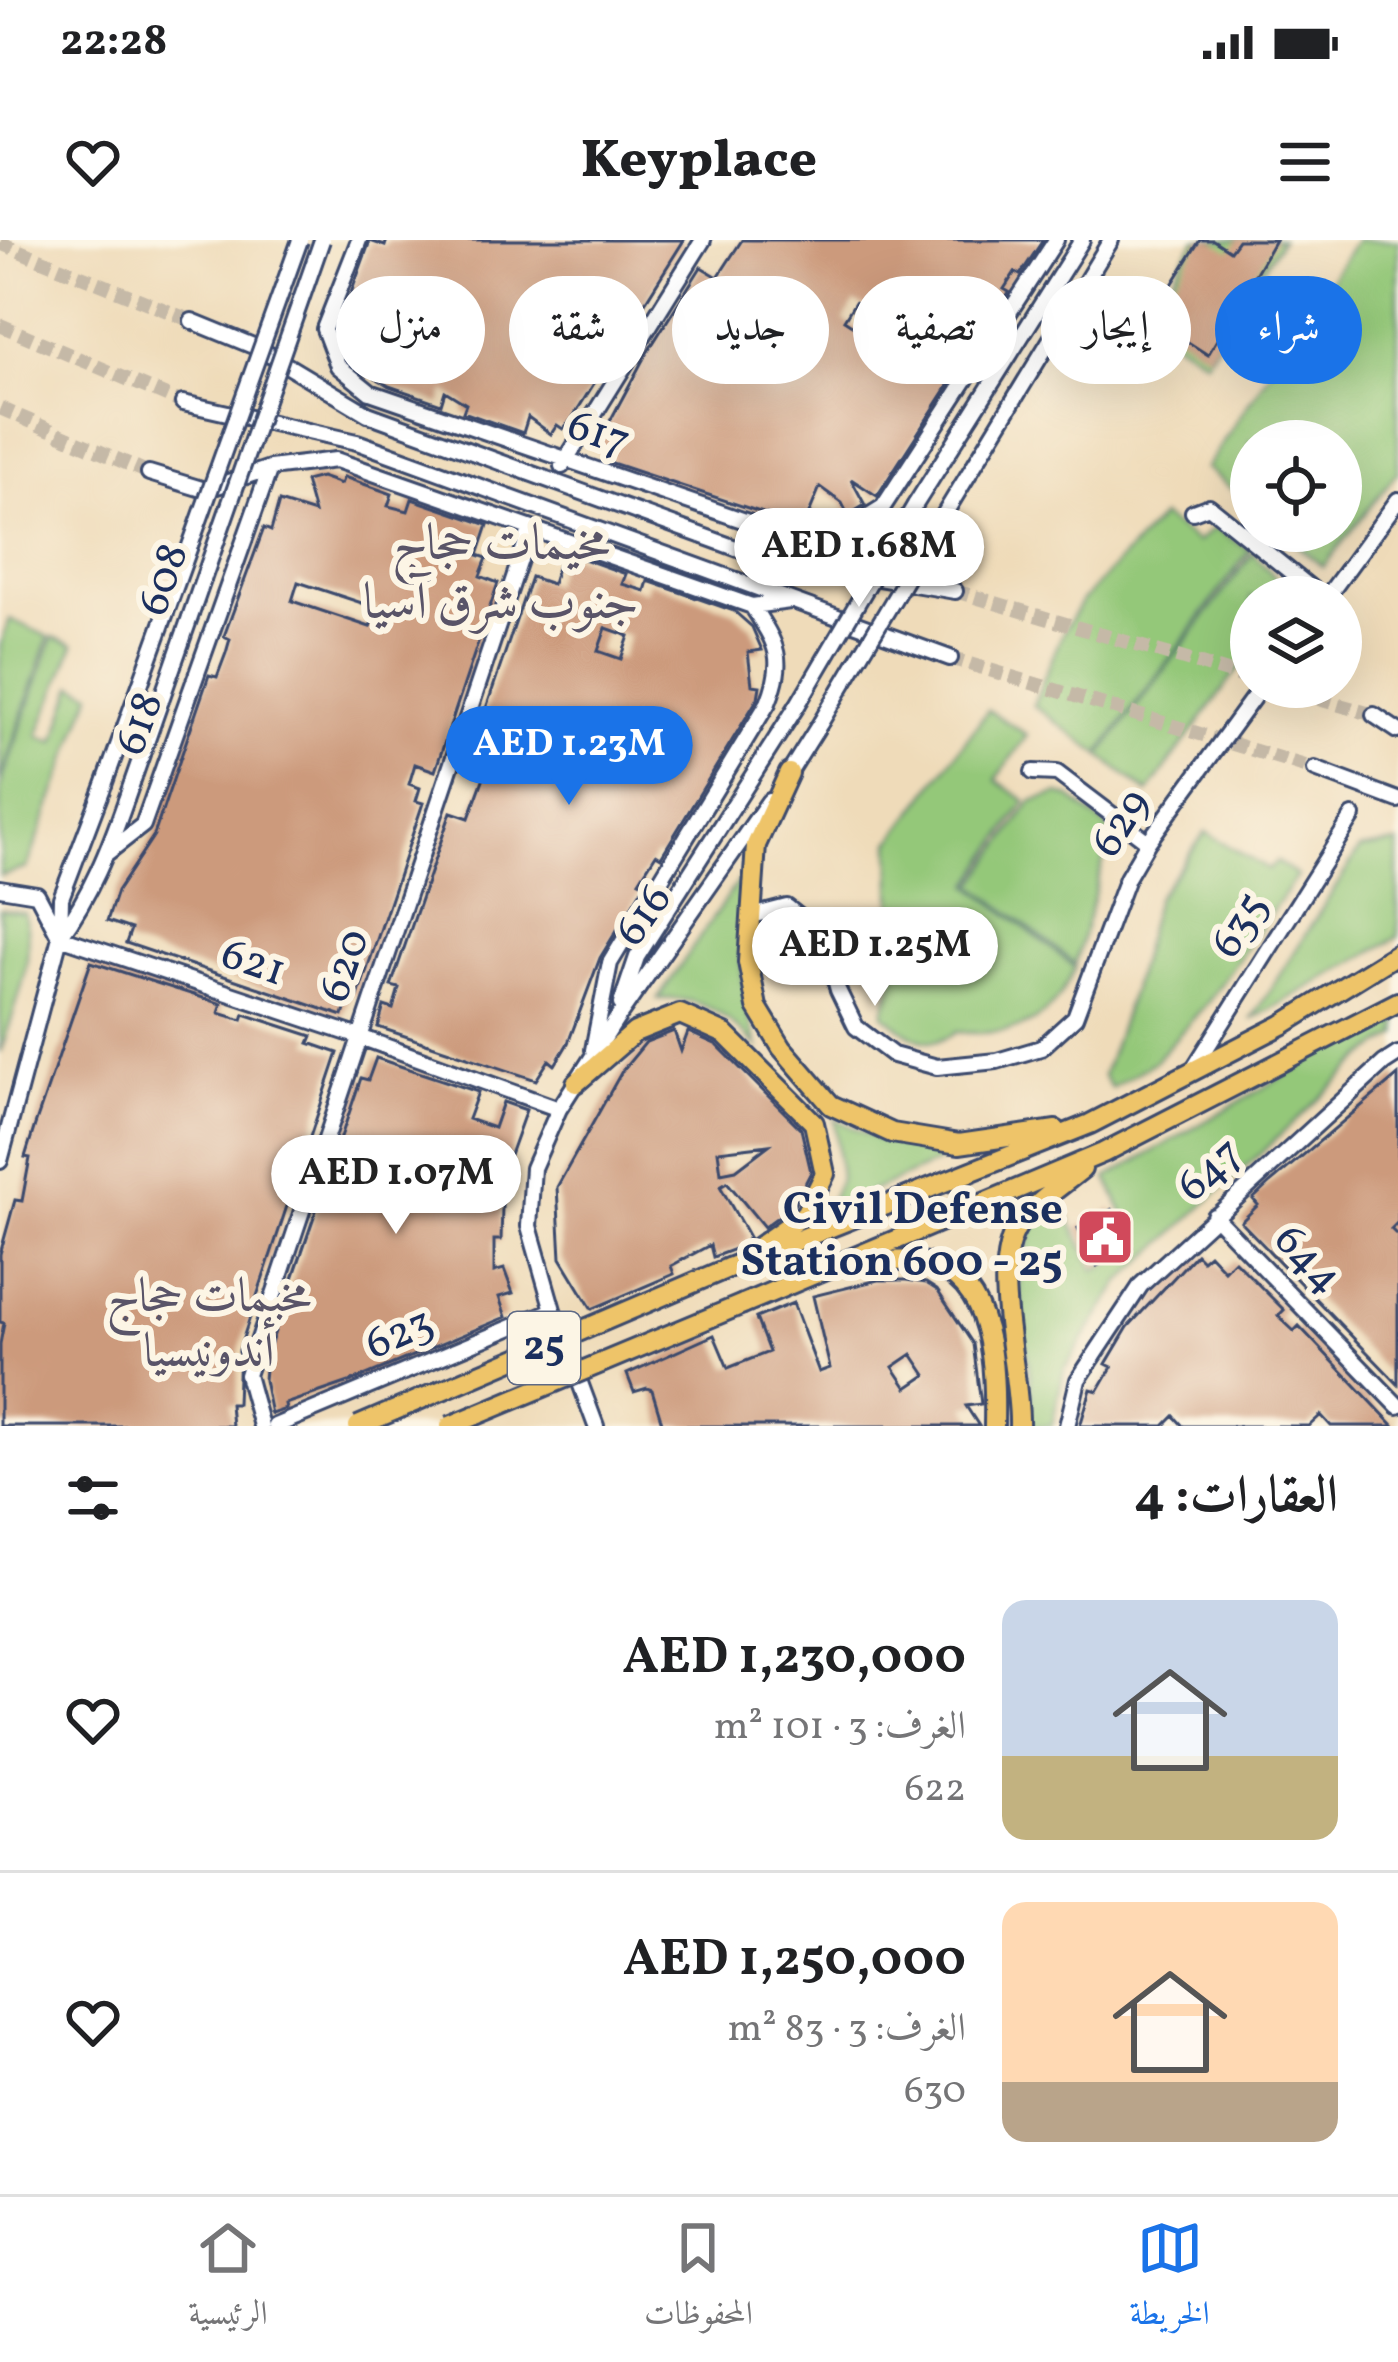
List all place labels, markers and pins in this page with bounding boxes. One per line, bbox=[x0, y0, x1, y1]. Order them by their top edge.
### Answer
pin: AED 1.68M bbox=[722, 508, 996, 610]
pin: AED 1.23M bbox=[432, 706, 706, 808]
pin: AED 1.25M bbox=[738, 907, 1012, 1009]
pin: AED 1.07M bbox=[259, 1135, 533, 1237]
place label: Civil Defense Station 600 - 25 bbox=[740, 1180, 1063, 1295]
public building icon: Civil Defense Station 600 - 25 bbox=[1074, 1206, 1136, 1268]

